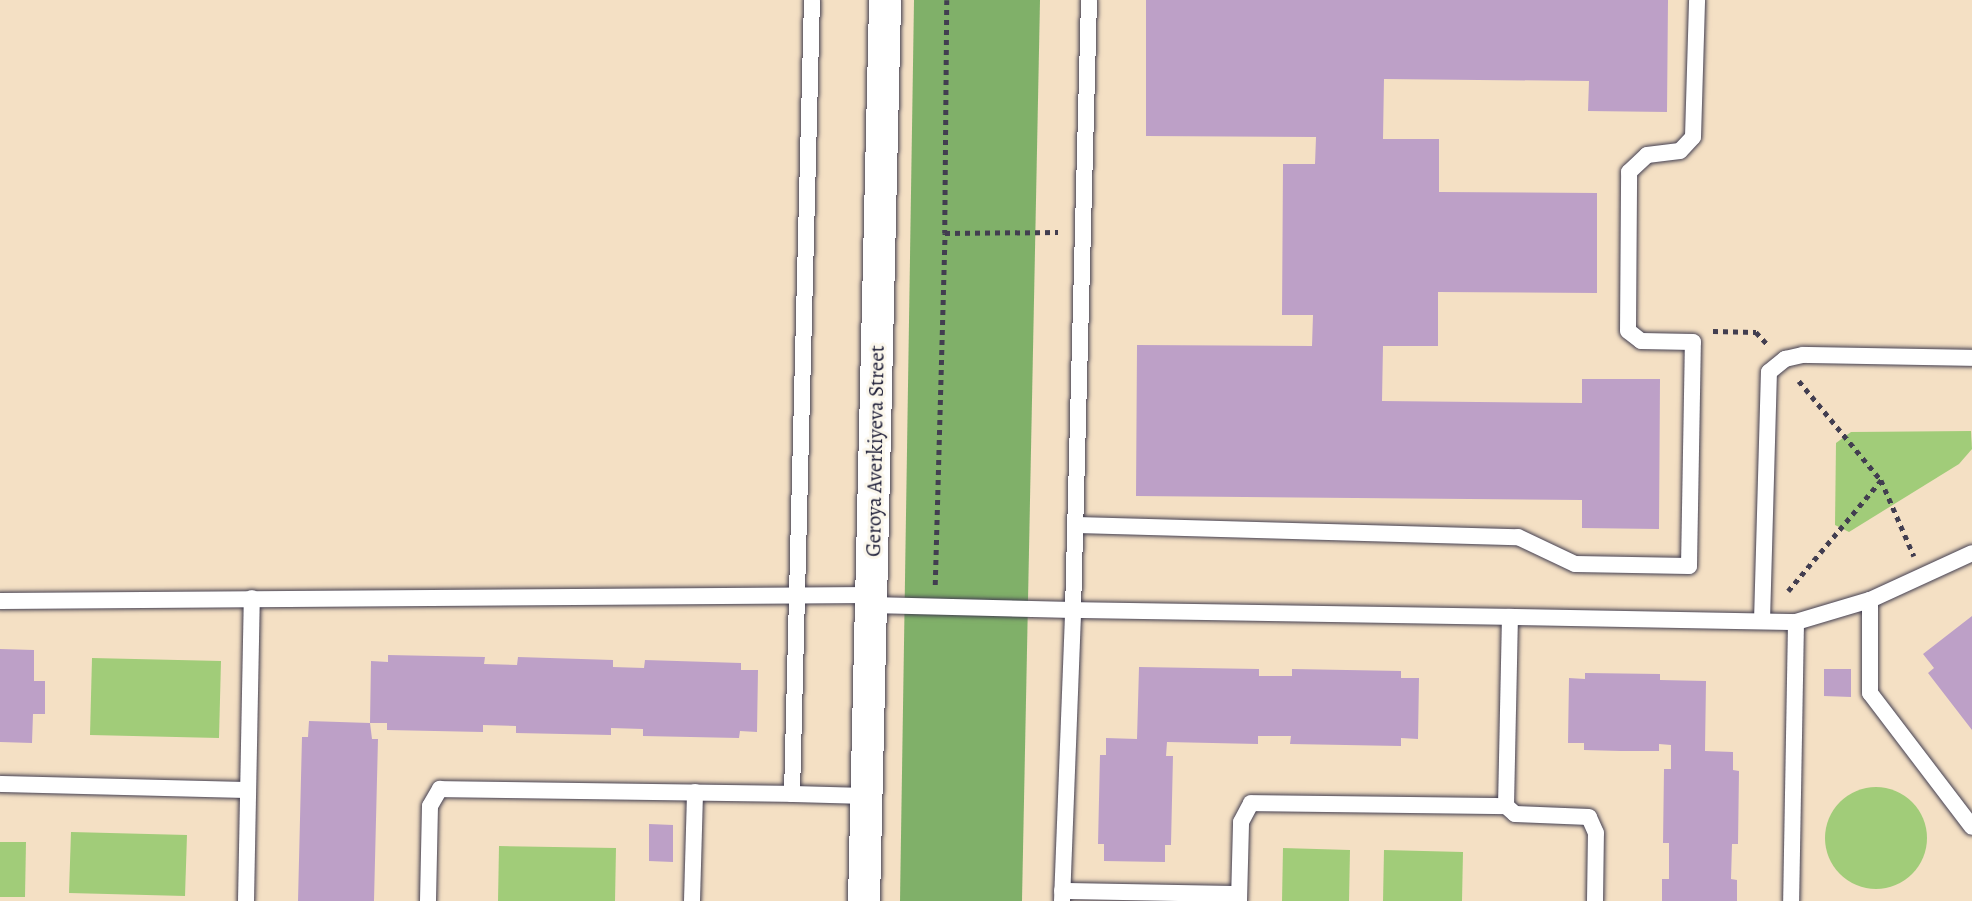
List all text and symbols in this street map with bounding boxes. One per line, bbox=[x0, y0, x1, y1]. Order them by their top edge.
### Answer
street label: Geroya Averkiyeva Street bbox=[861, 345, 889, 557]

